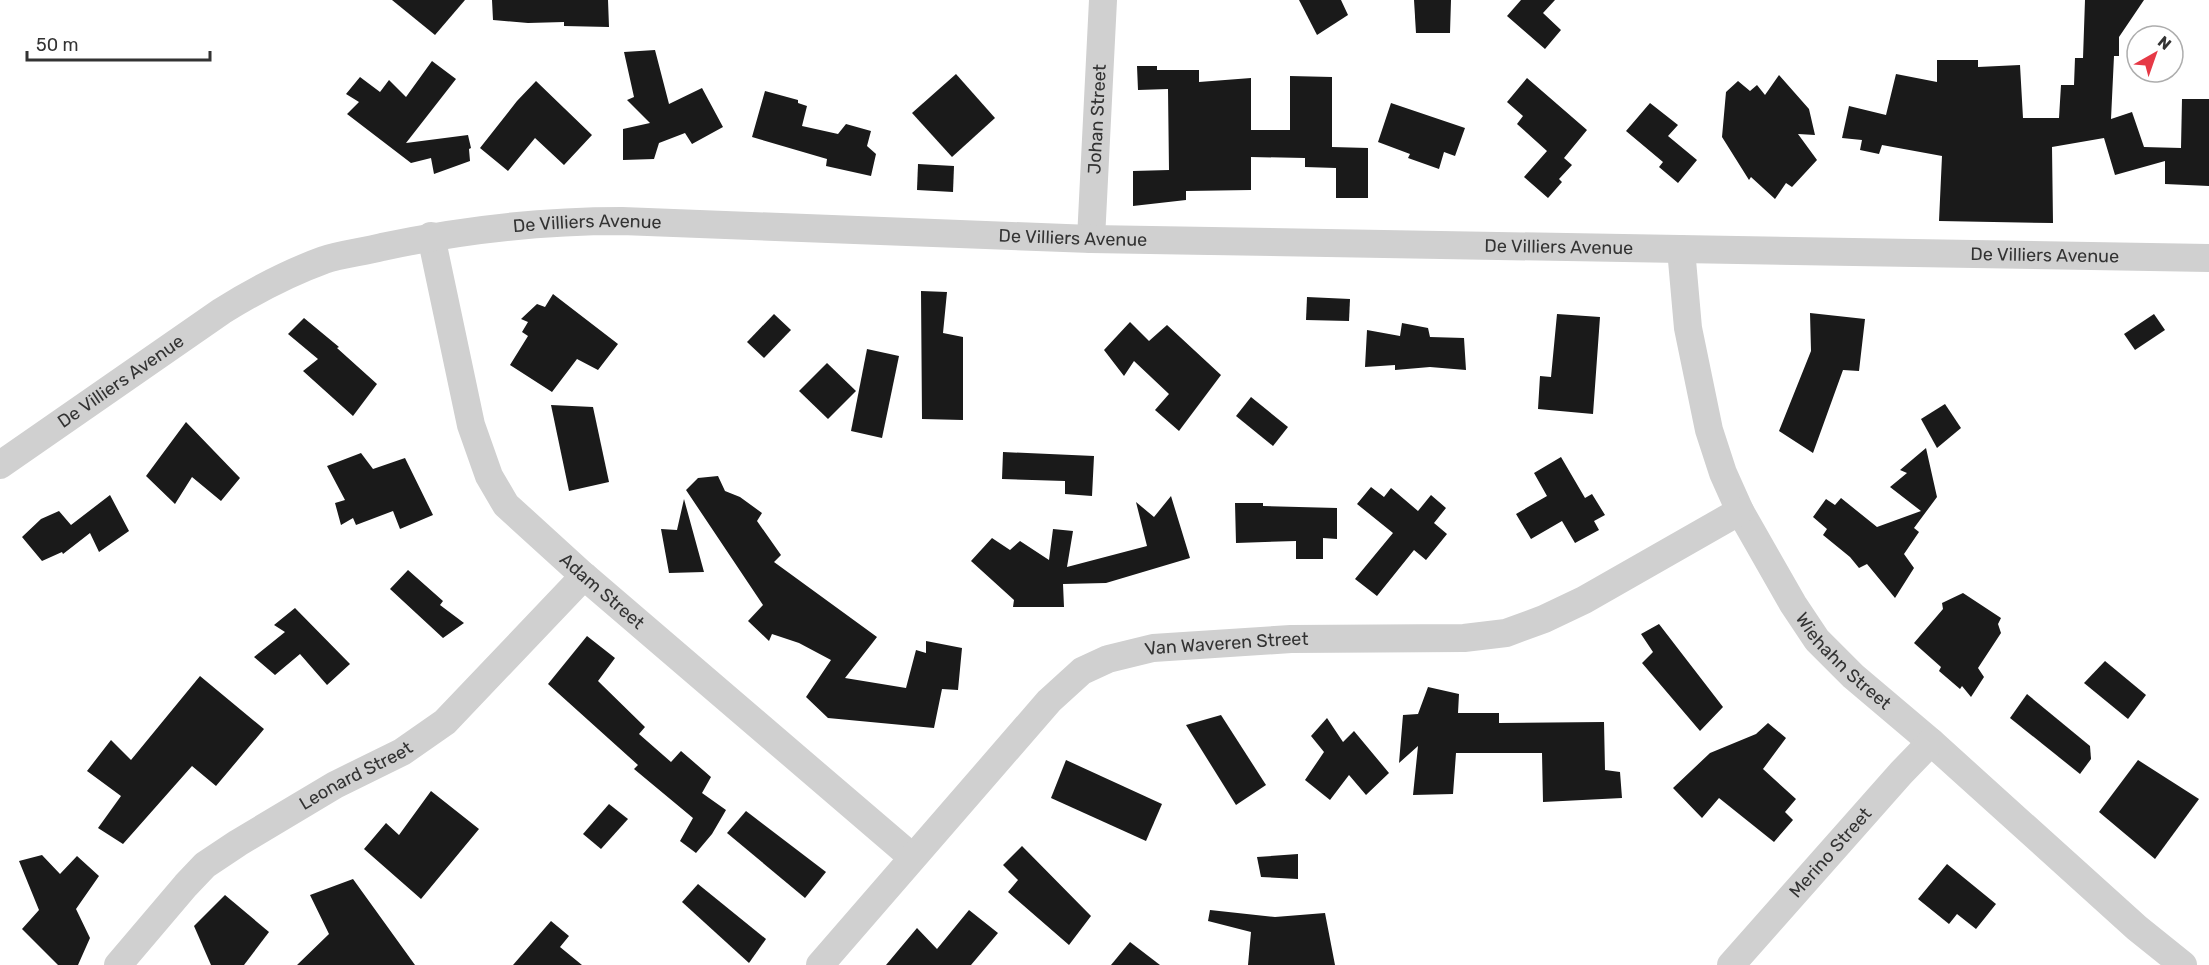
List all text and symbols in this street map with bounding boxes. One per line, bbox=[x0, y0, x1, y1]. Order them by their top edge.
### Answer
scale bar bbox=[27, 24, 210, 62]
north arrow bbox=[2125, 24, 2185, 84]
text: N bbox=[2154, 32, 2175, 54]
text: 50 m bbox=[36, 34, 79, 56]
street label: Johan Street bbox=[1083, 64, 1111, 175]
street label: De Villiers Avenue bbox=[512, 210, 662, 237]
street label: De Villiers Avenue bbox=[998, 224, 1147, 251]
street label: De Villiers Avenue bbox=[1484, 235, 1633, 259]
street label: De Villiers Avenue bbox=[1970, 243, 2119, 267]
street label: De Villiers Avenue bbox=[53, 330, 188, 433]
street label: Adam Street bbox=[555, 548, 649, 634]
street label: Wiehahn Street bbox=[1791, 608, 1896, 714]
street label: Van Waveren Street bbox=[1143, 628, 1308, 661]
street label: Leonard Street bbox=[295, 737, 417, 815]
street label: Merino Street bbox=[1785, 803, 1876, 902]

